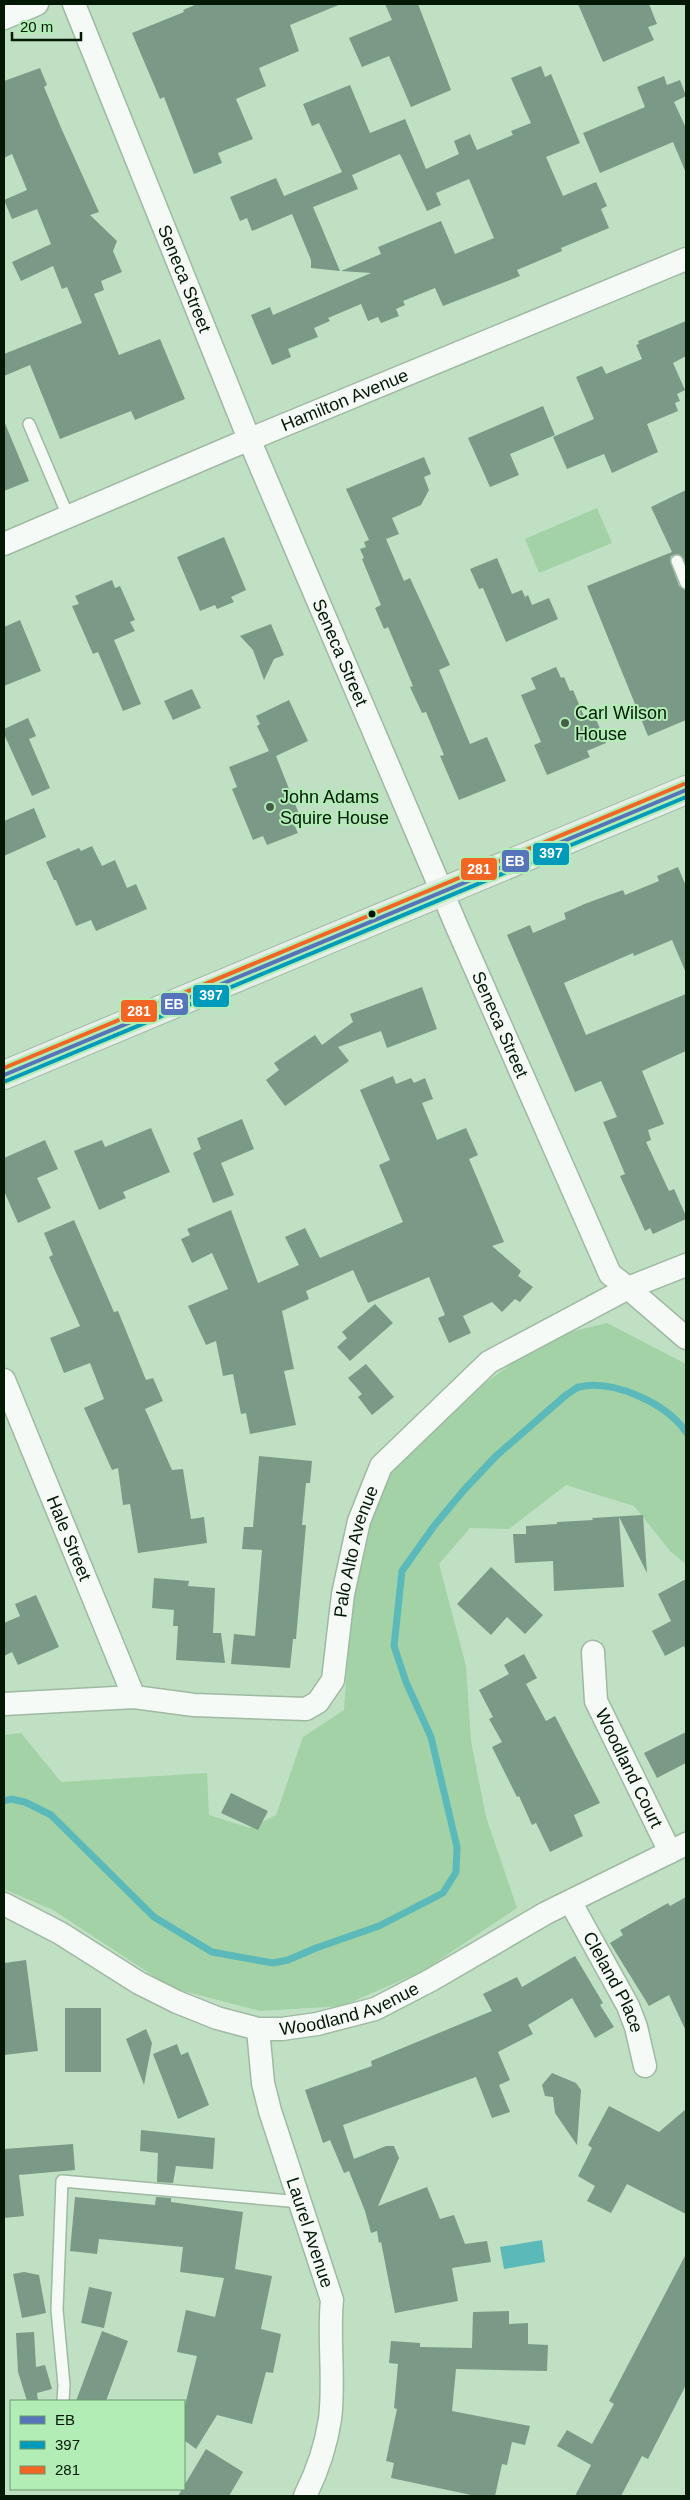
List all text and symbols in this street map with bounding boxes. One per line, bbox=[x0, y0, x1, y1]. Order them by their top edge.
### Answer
scale bar bbox=[12, 10, 81, 42]
text: 20 m bbox=[20, 18, 53, 35]
street label: Seneca Street bbox=[154, 222, 215, 335]
street label: Hamilton Avenue bbox=[278, 365, 411, 435]
street label: Seneca Street bbox=[308, 596, 372, 709]
place label: Carl Wilson House bbox=[575, 703, 667, 744]
marker: Carl Wilson House bbox=[559, 717, 571, 729]
place label: John Adams Squire House bbox=[280, 787, 389, 828]
marker: John Adams Squire House bbox=[264, 801, 276, 813]
line badge: 397 bbox=[532, 842, 570, 866]
text: 397 bbox=[539, 845, 563, 861]
line badge: EB bbox=[501, 849, 530, 873]
text: EB bbox=[505, 853, 525, 869]
line badge: 281 bbox=[460, 857, 498, 881]
text: 281 bbox=[467, 861, 491, 877]
unlabelled marker bbox=[367, 909, 377, 919]
street label: Seneca Street bbox=[468, 968, 532, 1081]
line badge: 397 bbox=[192, 984, 230, 1008]
text: 397 bbox=[199, 987, 223, 1003]
line badge: EB bbox=[160, 992, 189, 1016]
text: EB bbox=[164, 996, 184, 1012]
line badge: 281 bbox=[120, 999, 158, 1023]
text: 281 bbox=[127, 1003, 151, 1019]
street label: Palo Alto Avenue bbox=[330, 1483, 382, 1619]
street label: Hale Street bbox=[43, 1493, 95, 1584]
street label: Woodland Court bbox=[591, 1706, 667, 1831]
street label: Cleland Place bbox=[579, 1928, 647, 2034]
street label: Woodland Avenue bbox=[278, 1978, 422, 2039]
street label: Laurel Avenue bbox=[282, 2175, 337, 2290]
legend bbox=[10, 2400, 185, 2490]
text: EB bbox=[55, 2411, 75, 2428]
text: 397 bbox=[55, 2436, 80, 2453]
text: 281 bbox=[55, 2461, 80, 2478]

